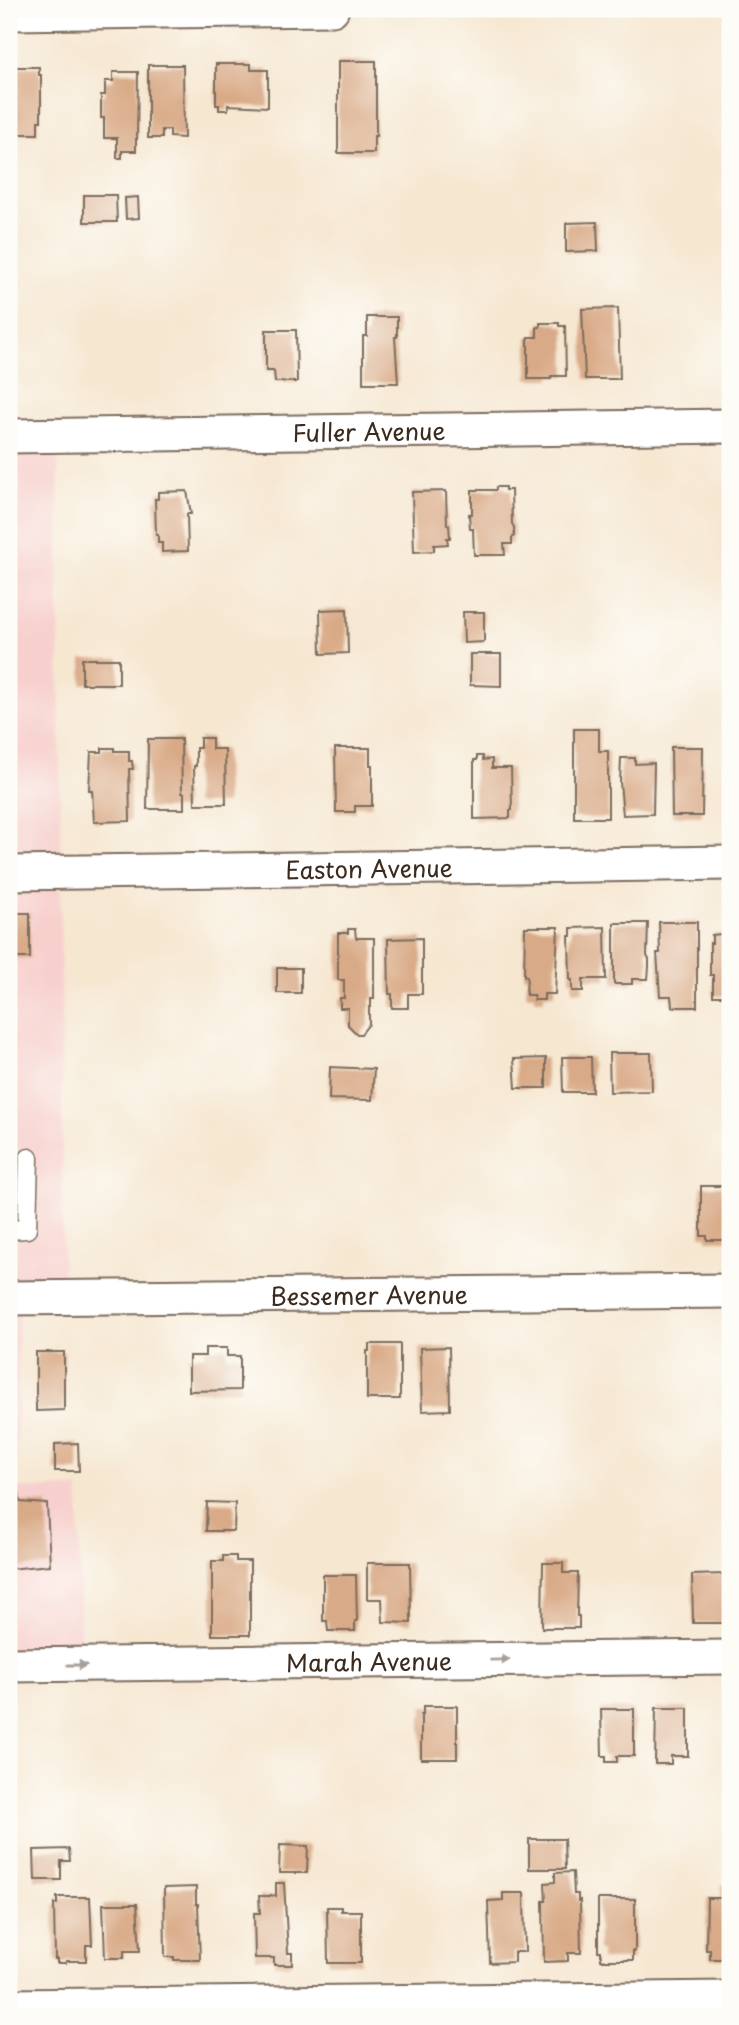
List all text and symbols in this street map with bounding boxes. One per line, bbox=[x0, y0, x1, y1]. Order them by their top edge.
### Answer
street label: Fuller Avenue bbox=[292, 412, 446, 450]
street label: Easton Avenue bbox=[285, 849, 453, 887]
street label: Bessemer Avenue bbox=[270, 1276, 468, 1313]
street label: Marah Avenue bbox=[286, 1642, 452, 1680]
one-way arrow bbox=[490, 1654, 512, 1666]
one-way arrow bbox=[66, 1659, 88, 1670]

